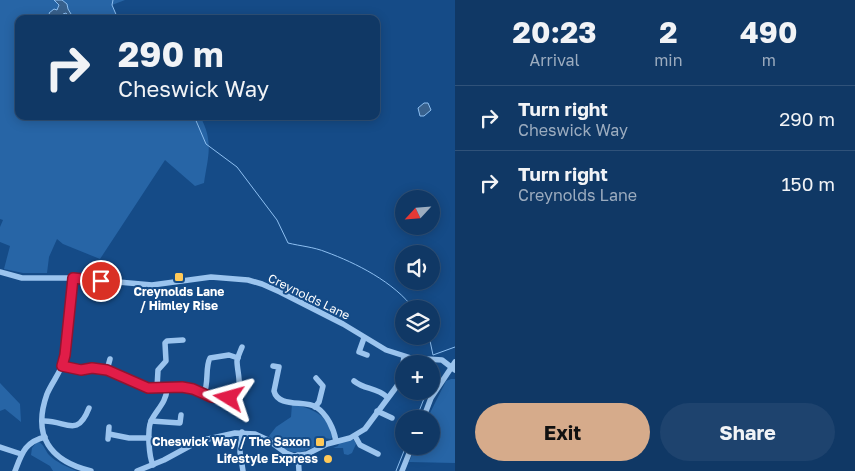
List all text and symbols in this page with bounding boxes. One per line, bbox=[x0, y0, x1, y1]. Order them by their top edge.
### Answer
text: 20:23 bbox=[513, 14, 597, 50]
text: 2 bbox=[659, 14, 677, 50]
text: 490 bbox=[740, 14, 797, 50]
text: 290 m bbox=[118, 33, 224, 75]
icon: right bbox=[35, 35, 100, 100]
text: Arrival bbox=[530, 50, 580, 70]
text: min bbox=[654, 50, 682, 70]
text: m bbox=[762, 50, 776, 70]
text: Cheswick Way bbox=[118, 75, 269, 102]
text: Turn right bbox=[518, 97, 608, 120]
icon: right bbox=[475, 104, 503, 132]
text: 290 m bbox=[779, 107, 835, 130]
text: Cheswick Way bbox=[518, 120, 628, 140]
text: Turn right bbox=[518, 162, 608, 185]
icon: right bbox=[475, 169, 503, 197]
text: 150 m bbox=[781, 172, 835, 195]
text: Creynolds Lane bbox=[518, 185, 637, 205]
north arrow bbox=[395, 190, 440, 235]
map controls bbox=[395, 190, 440, 455]
button: sound bbox=[395, 245, 440, 290]
pin bbox=[80, 260, 122, 302]
icon: arrive bbox=[87, 267, 115, 295]
street label: Creynolds Lane bbox=[266, 270, 353, 323]
marker: Creynolds Lane / Himley Rise bbox=[173, 271, 185, 283]
place label: Creynolds Lane / Himley Rise bbox=[134, 284, 224, 313]
button: layers bbox=[395, 300, 440, 345]
button: + bbox=[395, 355, 440, 400]
position arrow bbox=[202, 371, 254, 423]
button: Exit bbox=[475, 403, 650, 461]
button: Share bbox=[660, 403, 835, 461]
button: − bbox=[395, 410, 440, 455]
place label: Cheswick Way / The Saxon bbox=[152, 434, 310, 449]
marker: Cheswick Way / The Saxon bbox=[314, 436, 326, 448]
place label: Lifestyle Express bbox=[217, 451, 318, 466]
marker: Lifestyle Express bbox=[322, 453, 334, 465]

